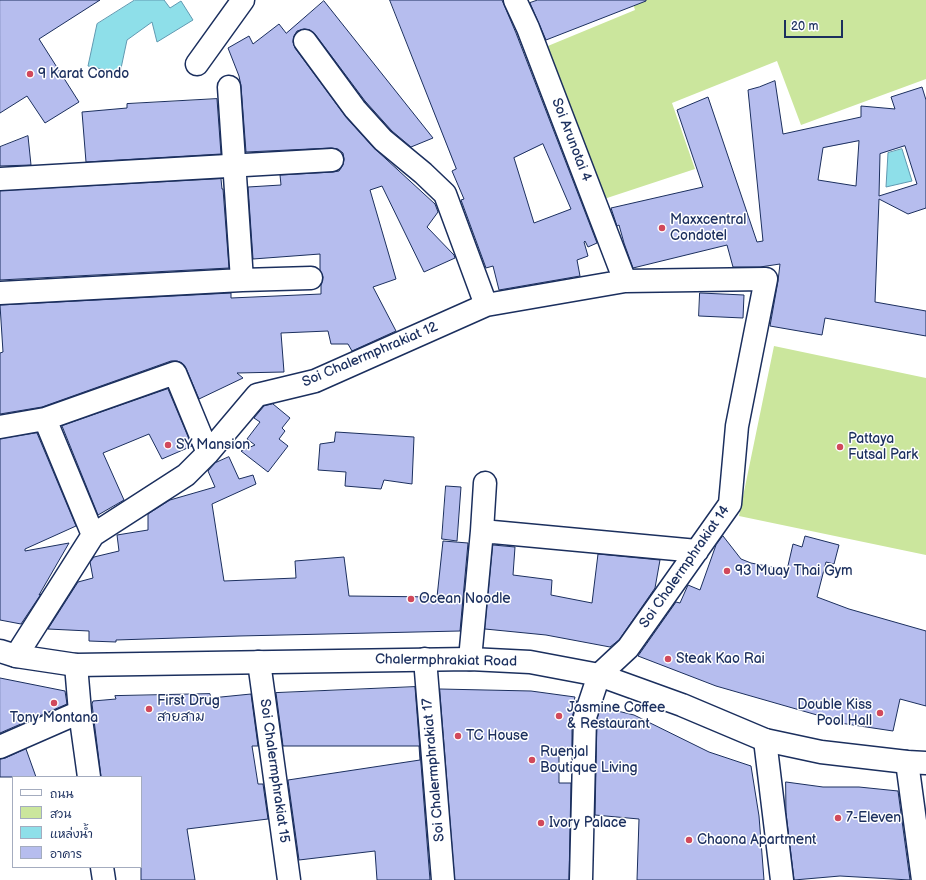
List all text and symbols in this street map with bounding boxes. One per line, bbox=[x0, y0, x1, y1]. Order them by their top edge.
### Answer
scale bar bbox=[786, 12, 845, 38]
text: 20 m bbox=[791, 19, 818, 34]
place label: 9 Karat Condo bbox=[38, 66, 129, 82]
marker: 9 Karat Condo bbox=[25, 69, 35, 79]
street label: Soi Arunotai 4 bbox=[547, 96, 595, 184]
place label: Maxxcentral Condotel bbox=[670, 212, 746, 244]
marker: Maxxcentral Condotel bbox=[657, 223, 667, 233]
street label: Soi Chalermphrakiat 12 bbox=[300, 319, 440, 391]
place label: Pattaya Futsal Park bbox=[848, 431, 918, 464]
place label: SY Mansion bbox=[176, 437, 250, 453]
marker: SY Mansion bbox=[163, 440, 173, 450]
marker: Pattaya Futsal Park bbox=[835, 442, 845, 452]
street label: Soi Chalermphrakiat 14 bbox=[636, 503, 734, 631]
place label: 93 Muay Thai Gym bbox=[735, 563, 853, 579]
marker: 93 Muay Thai Gym bbox=[722, 566, 732, 576]
place label: Ocean Noodle bbox=[419, 591, 511, 607]
marker: Ocean Noodle bbox=[406, 594, 416, 604]
street label: Chalermphrakiat Road bbox=[375, 651, 517, 671]
place label: Steak Kao Rai bbox=[676, 651, 765, 667]
marker: Steak Kao Rai bbox=[663, 654, 673, 664]
place label: First Drug สายสาม bbox=[157, 693, 220, 726]
place label: Double Kiss Pool Hall bbox=[797, 697, 872, 730]
marker: Tony Montana bbox=[49, 698, 59, 708]
street label: Soi Chalermphrakiat 15 bbox=[256, 698, 292, 844]
street label: Soi Chalermphrakiat 17 bbox=[419, 698, 449, 842]
place label: Jasmine Coffee & Restaurant bbox=[567, 700, 665, 732]
marker: First Drug สายสาม bbox=[144, 704, 154, 714]
marker: Double Kiss Pool Hall bbox=[875, 708, 885, 718]
place label: Tony Montana bbox=[10, 710, 98, 726]
marker: Jasmine Coffee & Restaurant bbox=[554, 711, 564, 721]
place label: TC House bbox=[466, 728, 528, 744]
marker: TC House bbox=[453, 731, 463, 741]
place label: Ruenjal Boutique Living bbox=[540, 744, 638, 776]
marker: Ruenjal Boutique Living bbox=[527, 755, 537, 765]
legend bbox=[12, 776, 142, 868]
text: ถนน bbox=[50, 787, 74, 802]
text: สวน bbox=[50, 807, 71, 822]
place label: 7-Eleven bbox=[846, 810, 901, 826]
marker: 7-Eleven bbox=[833, 813, 843, 823]
place label: Ivory Palace bbox=[549, 815, 627, 831]
marker: Ivory Palace bbox=[536, 818, 546, 828]
text: แหล่งน้ำ bbox=[50, 827, 93, 842]
place label: Chaona Apartment bbox=[697, 832, 816, 848]
marker: Chaona Apartment bbox=[684, 835, 694, 845]
text: อาคาร bbox=[50, 847, 82, 862]

